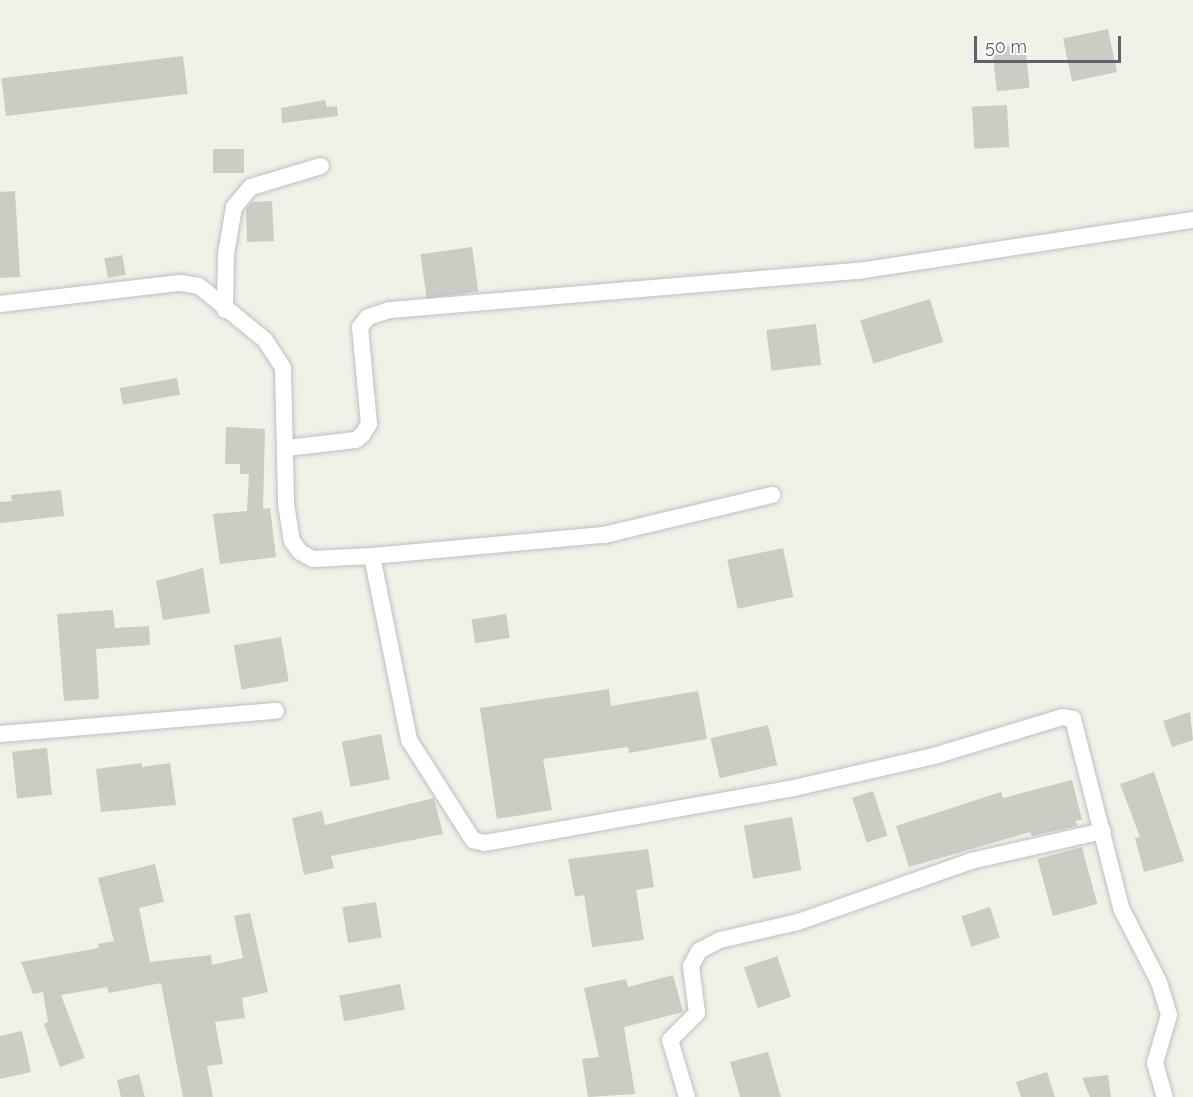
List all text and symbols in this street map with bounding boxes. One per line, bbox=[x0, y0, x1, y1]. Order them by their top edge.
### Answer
scale bar bbox=[977, 24, 1124, 62]
text: 50 m bbox=[985, 36, 1027, 57]

